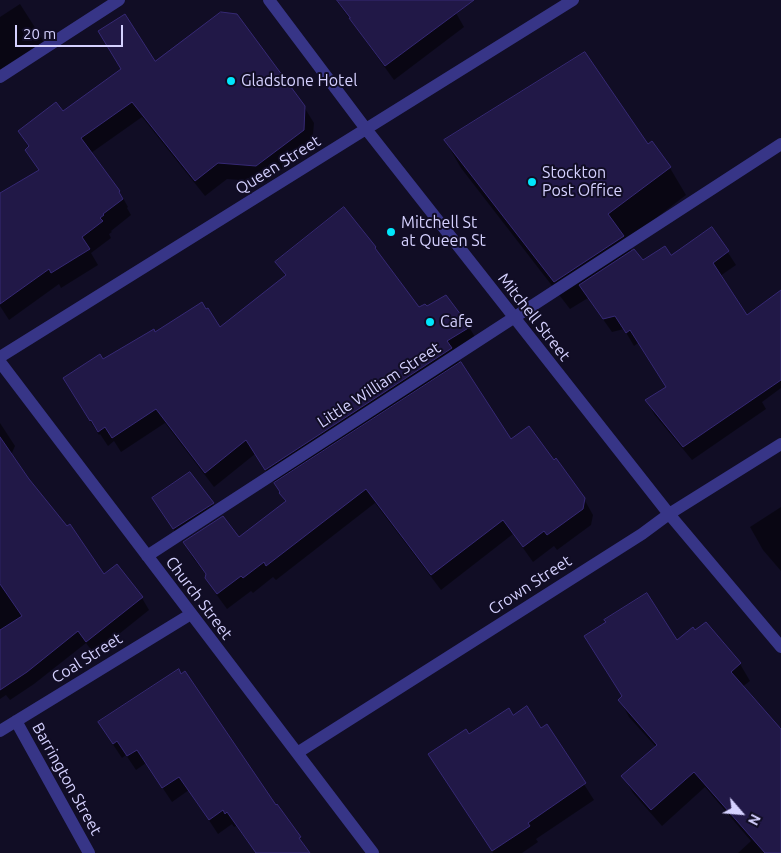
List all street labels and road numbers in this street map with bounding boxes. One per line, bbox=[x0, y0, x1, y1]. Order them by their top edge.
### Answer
street label: Queen Street bbox=[232, 131, 324, 199]
street label: Mitchell Street bbox=[494, 269, 574, 365]
street label: Little William Street bbox=[314, 338, 444, 432]
street label: Crown Street bbox=[485, 551, 575, 619]
street label: Church Street bbox=[162, 553, 236, 643]
street label: Coal Street bbox=[48, 629, 126, 687]
street label: Barrington Street bbox=[28, 719, 106, 839]

